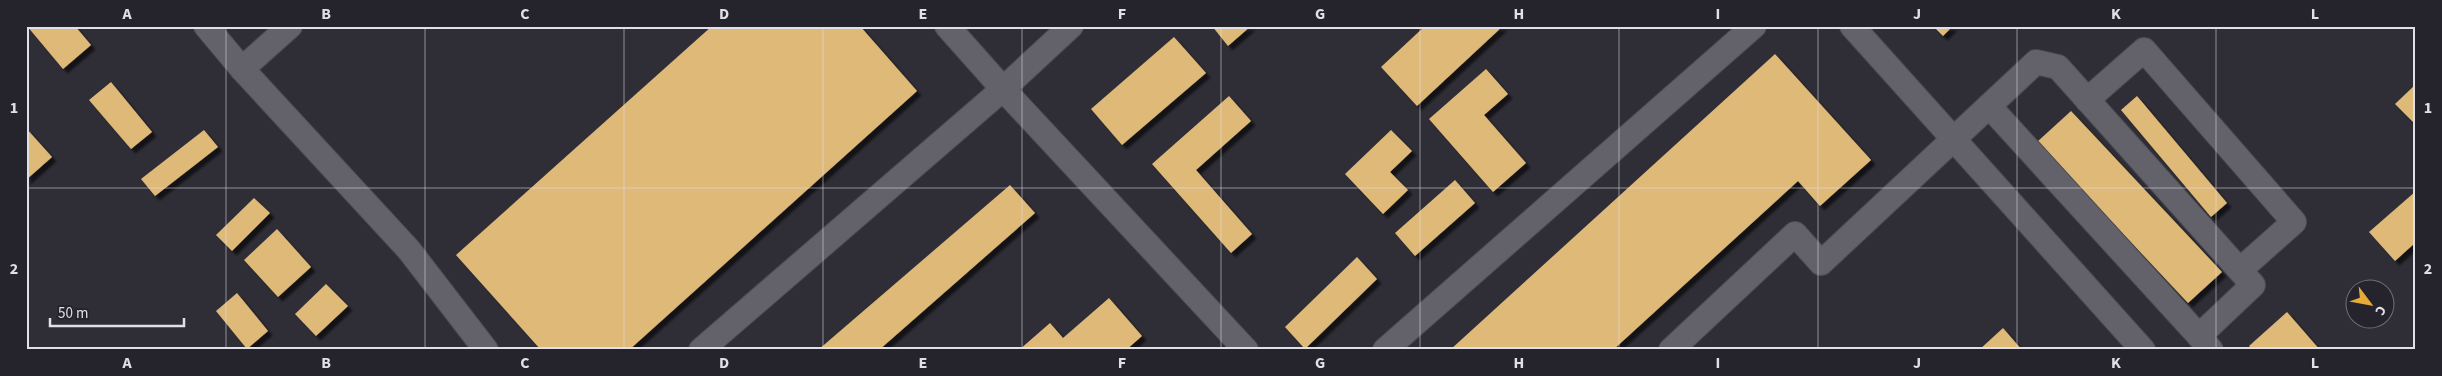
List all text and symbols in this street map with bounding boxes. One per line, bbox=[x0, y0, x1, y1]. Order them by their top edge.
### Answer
text: A bbox=[121, 3, 132, 25]
text: B bbox=[321, 3, 331, 25]
text: C bbox=[520, 3, 530, 25]
text: D bbox=[719, 3, 729, 25]
text: E bbox=[919, 3, 927, 25]
text: F bbox=[1118, 3, 1126, 25]
text: G bbox=[1315, 3, 1325, 25]
text: H bbox=[1514, 3, 1524, 25]
text: I bbox=[1716, 3, 1720, 25]
text: J bbox=[1913, 3, 1921, 25]
text: K bbox=[2111, 3, 2121, 25]
text: L bbox=[2311, 3, 2319, 25]
text: 1 bbox=[10, 97, 18, 119]
text: 1 bbox=[2424, 97, 2432, 119]
text: 2 bbox=[10, 258, 18, 280]
text: 2 bbox=[2424, 258, 2432, 280]
north arrow bbox=[2344, 278, 2394, 328]
scale bar bbox=[50, 296, 184, 328]
text: С bbox=[2370, 302, 2391, 319]
text: 50 m bbox=[58, 303, 88, 324]
text: A bbox=[121, 352, 132, 374]
text: B bbox=[321, 352, 331, 374]
text: C bbox=[520, 352, 530, 374]
text: D bbox=[719, 352, 729, 374]
text: E bbox=[919, 352, 927, 374]
text: F bbox=[1118, 352, 1126, 374]
text: G bbox=[1315, 352, 1325, 374]
text: H bbox=[1514, 352, 1524, 374]
text: I bbox=[1716, 352, 1720, 374]
text: J bbox=[1913, 352, 1921, 374]
text: K bbox=[2111, 352, 2121, 374]
text: L bbox=[2311, 352, 2319, 374]

